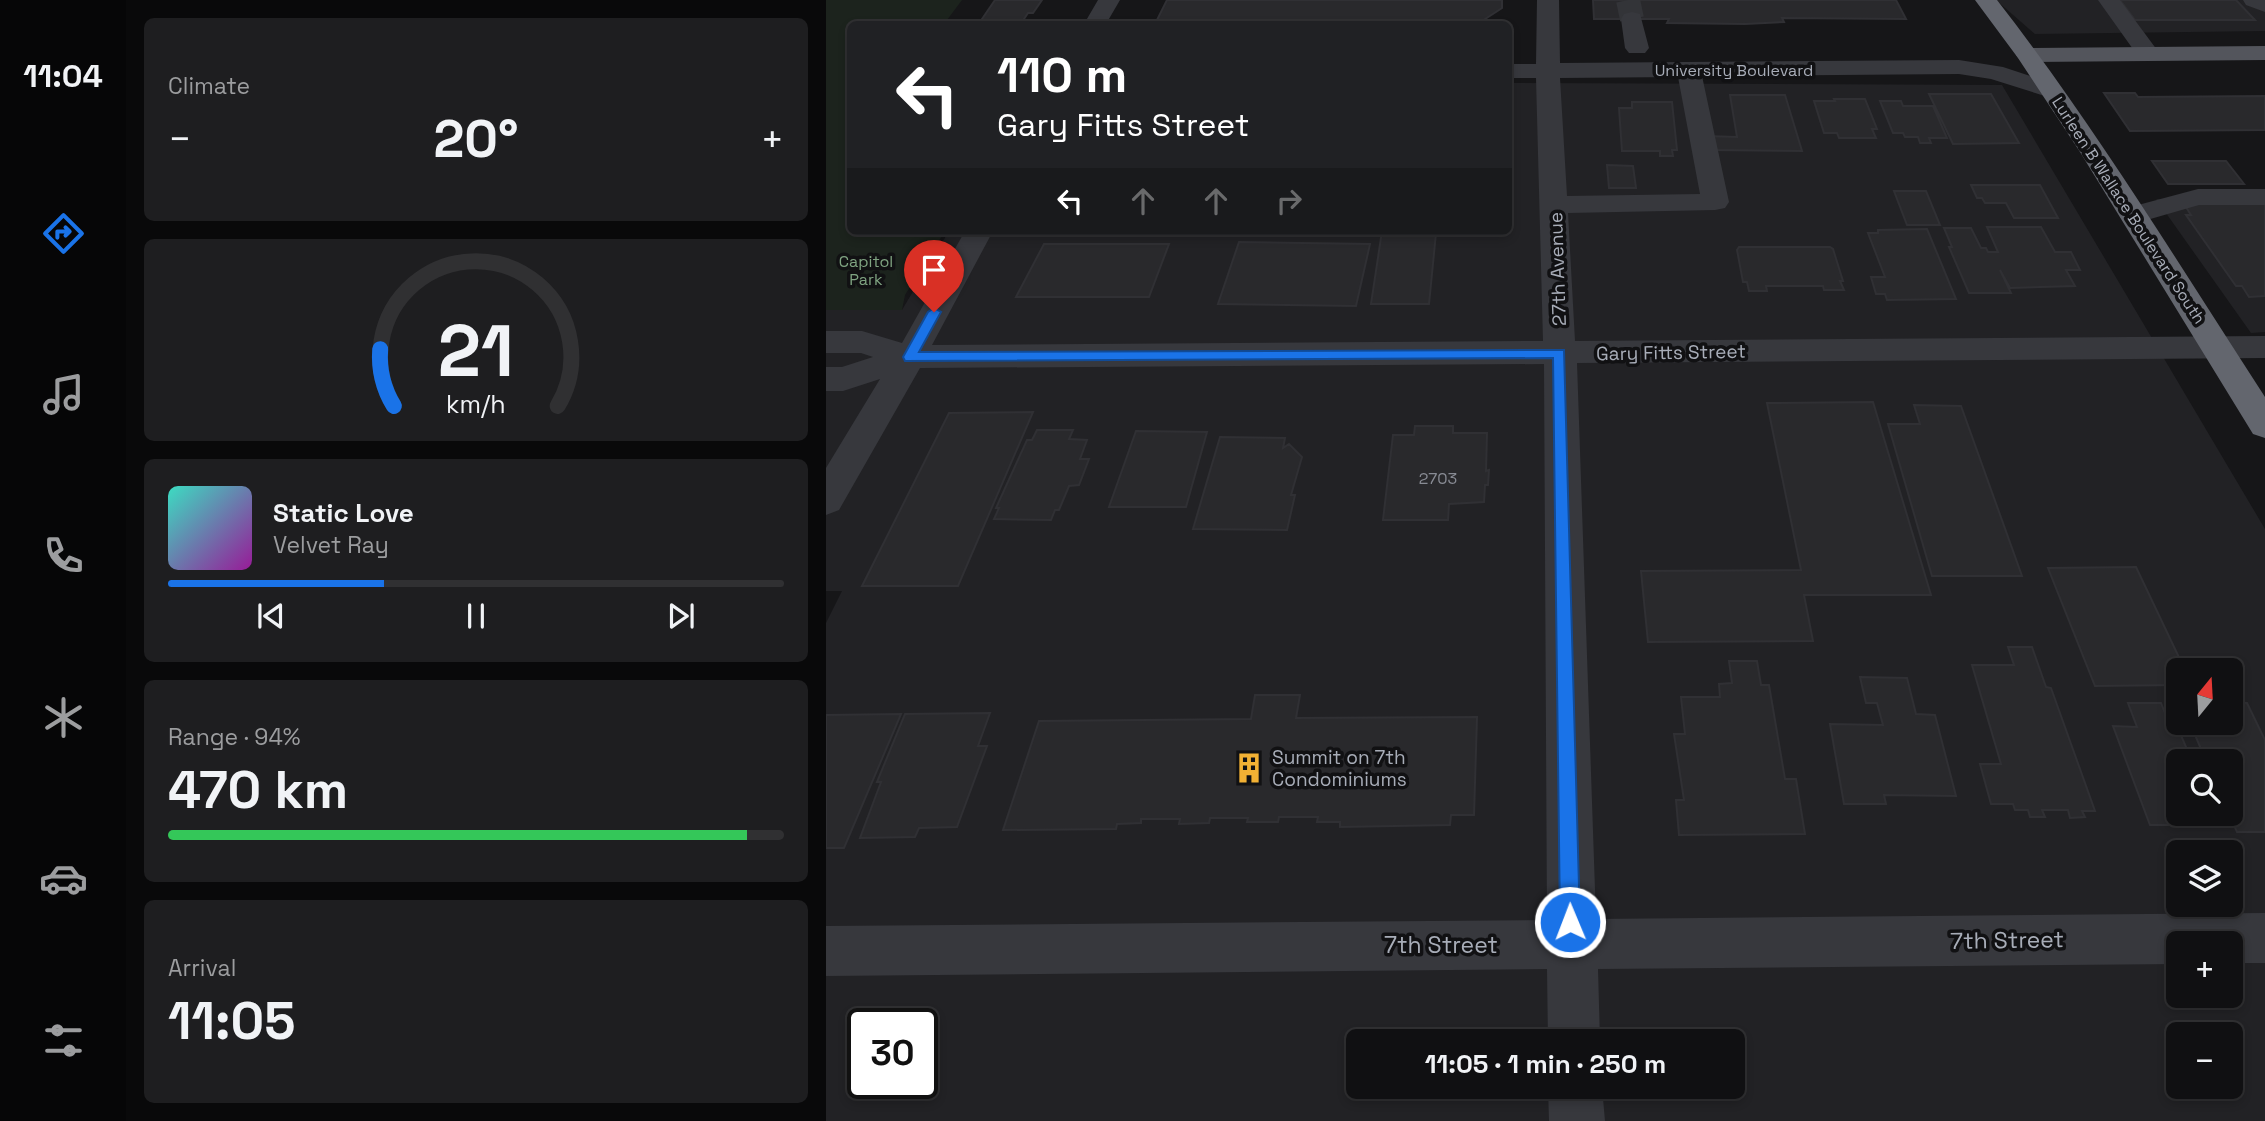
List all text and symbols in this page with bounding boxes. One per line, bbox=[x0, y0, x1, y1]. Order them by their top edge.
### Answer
text: 110 m bbox=[997, 44, 1127, 106]
icon: left bbox=[882, 49, 973, 140]
text: 11:04 bbox=[23, 56, 103, 96]
street label: University Boulevard bbox=[1655, 60, 1813, 81]
text: Climate bbox=[168, 71, 250, 101]
street label: Lurleen B Wallace Boulevard South bbox=[2047, 93, 2210, 328]
text: Gary Fitts Street bbox=[997, 105, 1249, 145]
text: 20° bbox=[433, 106, 519, 172]
text: − bbox=[168, 115, 192, 163]
text: + bbox=[760, 115, 784, 163]
icon: left bbox=[1051, 182, 1089, 220]
icon: ahead bbox=[1124, 182, 1162, 220]
icon: ahead bbox=[1197, 182, 1235, 220]
icon: right bbox=[1270, 182, 1308, 220]
icon: directions bbox=[39, 209, 88, 258]
street label: 27th Avenue bbox=[1543, 212, 1572, 326]
pin bbox=[904, 240, 964, 312]
park label: Capitol Park bbox=[839, 251, 893, 290]
icon: arrive bbox=[915, 251, 953, 289]
text: 21 bbox=[438, 304, 514, 397]
street label: Gary Fitts Street bbox=[1596, 339, 1746, 366]
icon: music bbox=[39, 370, 88, 419]
text: km/h bbox=[446, 388, 506, 420]
house number: 2703 bbox=[1419, 468, 1457, 489]
text: Static Love bbox=[273, 496, 414, 530]
text: Velvet Ray bbox=[273, 530, 389, 560]
icon: phone bbox=[39, 531, 88, 580]
icon: previous bbox=[252, 597, 290, 635]
icon: pause bbox=[457, 597, 495, 635]
icon: next bbox=[662, 597, 700, 635]
north arrow bbox=[2166, 658, 2244, 735]
map controls bbox=[2166, 658, 2243, 1099]
icon: climate bbox=[39, 693, 88, 742]
text: Range · 94% bbox=[168, 722, 301, 752]
place label: Summit on 7th Condominiums bbox=[1272, 745, 1407, 792]
button: search bbox=[2166, 749, 2243, 826]
building icon: Summit on 7th Condominiums bbox=[1232, 751, 1266, 785]
text: 470 km bbox=[168, 757, 348, 823]
button: layers bbox=[2166, 840, 2243, 917]
icon: car bbox=[39, 854, 88, 903]
position arrow bbox=[1533, 885, 1607, 959]
street label: 7th Street bbox=[1950, 924, 2064, 956]
street label: 7th Street bbox=[1384, 930, 1498, 960]
button: + bbox=[2166, 931, 2243, 1008]
text: Arrival bbox=[168, 953, 236, 983]
text: 11:05 bbox=[168, 988, 295, 1054]
speed limit sign: 30 bbox=[847, 1008, 938, 1099]
icon: filters bbox=[39, 1016, 88, 1065]
button: − bbox=[2166, 1022, 2243, 1099]
text: 11:05 · 1 min · 250 m bbox=[1425, 1047, 1666, 1081]

